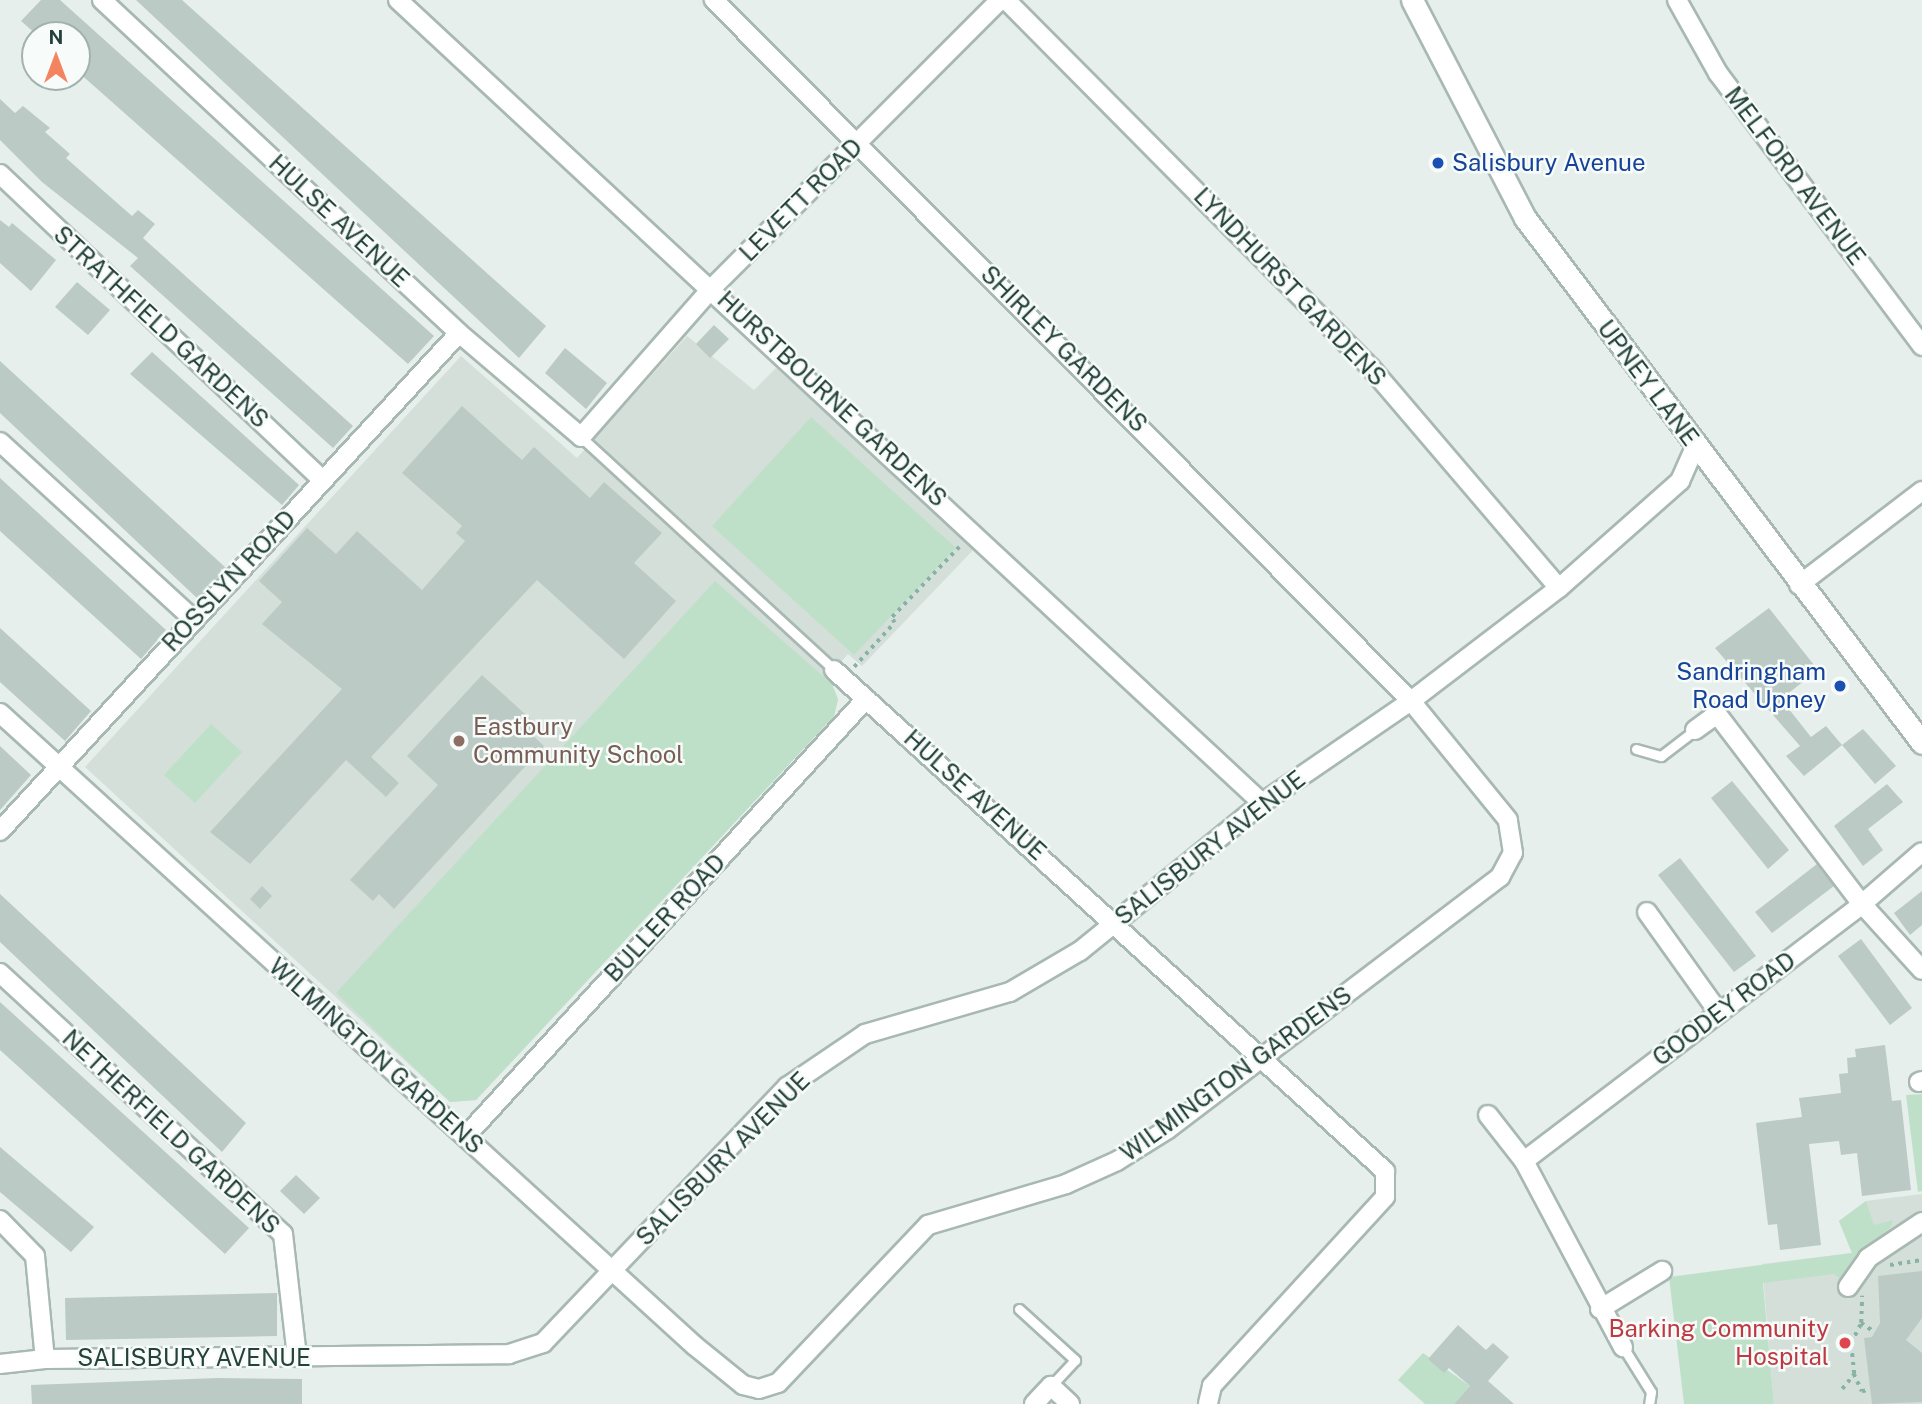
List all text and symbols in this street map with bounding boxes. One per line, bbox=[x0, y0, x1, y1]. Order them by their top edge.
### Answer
north arrow bbox=[21, 21, 91, 91]
text: N bbox=[49, 26, 63, 48]
street label: MELFORD AVENUE bbox=[1719, 81, 1871, 271]
street label: LEVETT ROAD bbox=[734, 133, 868, 267]
street label: HULSE AVENUE bbox=[263, 149, 415, 293]
place label: Salisbury Avenue bbox=[1452, 149, 1646, 177]
marker: Salisbury Avenue bbox=[1430, 155, 1446, 171]
street label: LYNDHURST GARDENS bbox=[1188, 182, 1392, 392]
street label: STRATHFIELD GARDENS bbox=[48, 220, 274, 434]
street label: SHIRLEY GARDENS bbox=[975, 260, 1153, 438]
street label: HURSTBOURNE GARDENS bbox=[711, 285, 953, 513]
street label: UPNEY LANE bbox=[1591, 314, 1705, 452]
street label: ROSSLYN ROAD bbox=[156, 504, 302, 658]
place label: Sandringham Road Upney bbox=[1676, 658, 1826, 714]
marker: Sandringham Road Upney bbox=[1832, 678, 1848, 694]
place label: Eastbury Community School bbox=[473, 713, 684, 769]
street label: HULSE AVENUE bbox=[898, 724, 1052, 866]
marker: Eastbury Community School bbox=[451, 733, 467, 749]
street label: SALISBURY AVENUE bbox=[1109, 765, 1311, 931]
street label: BULLER ROAD bbox=[598, 848, 732, 988]
street label: GOODEY ROAD bbox=[1647, 946, 1801, 1072]
street label: WILMINGTON GARDENS bbox=[263, 952, 489, 1160]
street label: WILMINGTON GARDENS bbox=[1115, 980, 1357, 1168]
street label: NETHERFIELD GARDENS bbox=[56, 1024, 286, 1240]
street label: SALISBURY AVENUE bbox=[630, 1066, 816, 1252]
place label: Barking Community Hospital bbox=[1608, 1315, 1829, 1371]
marker: Barking Community Hospital bbox=[1835, 1333, 1855, 1353]
street label: SALISBURY AVENUE bbox=[77, 1344, 311, 1372]

